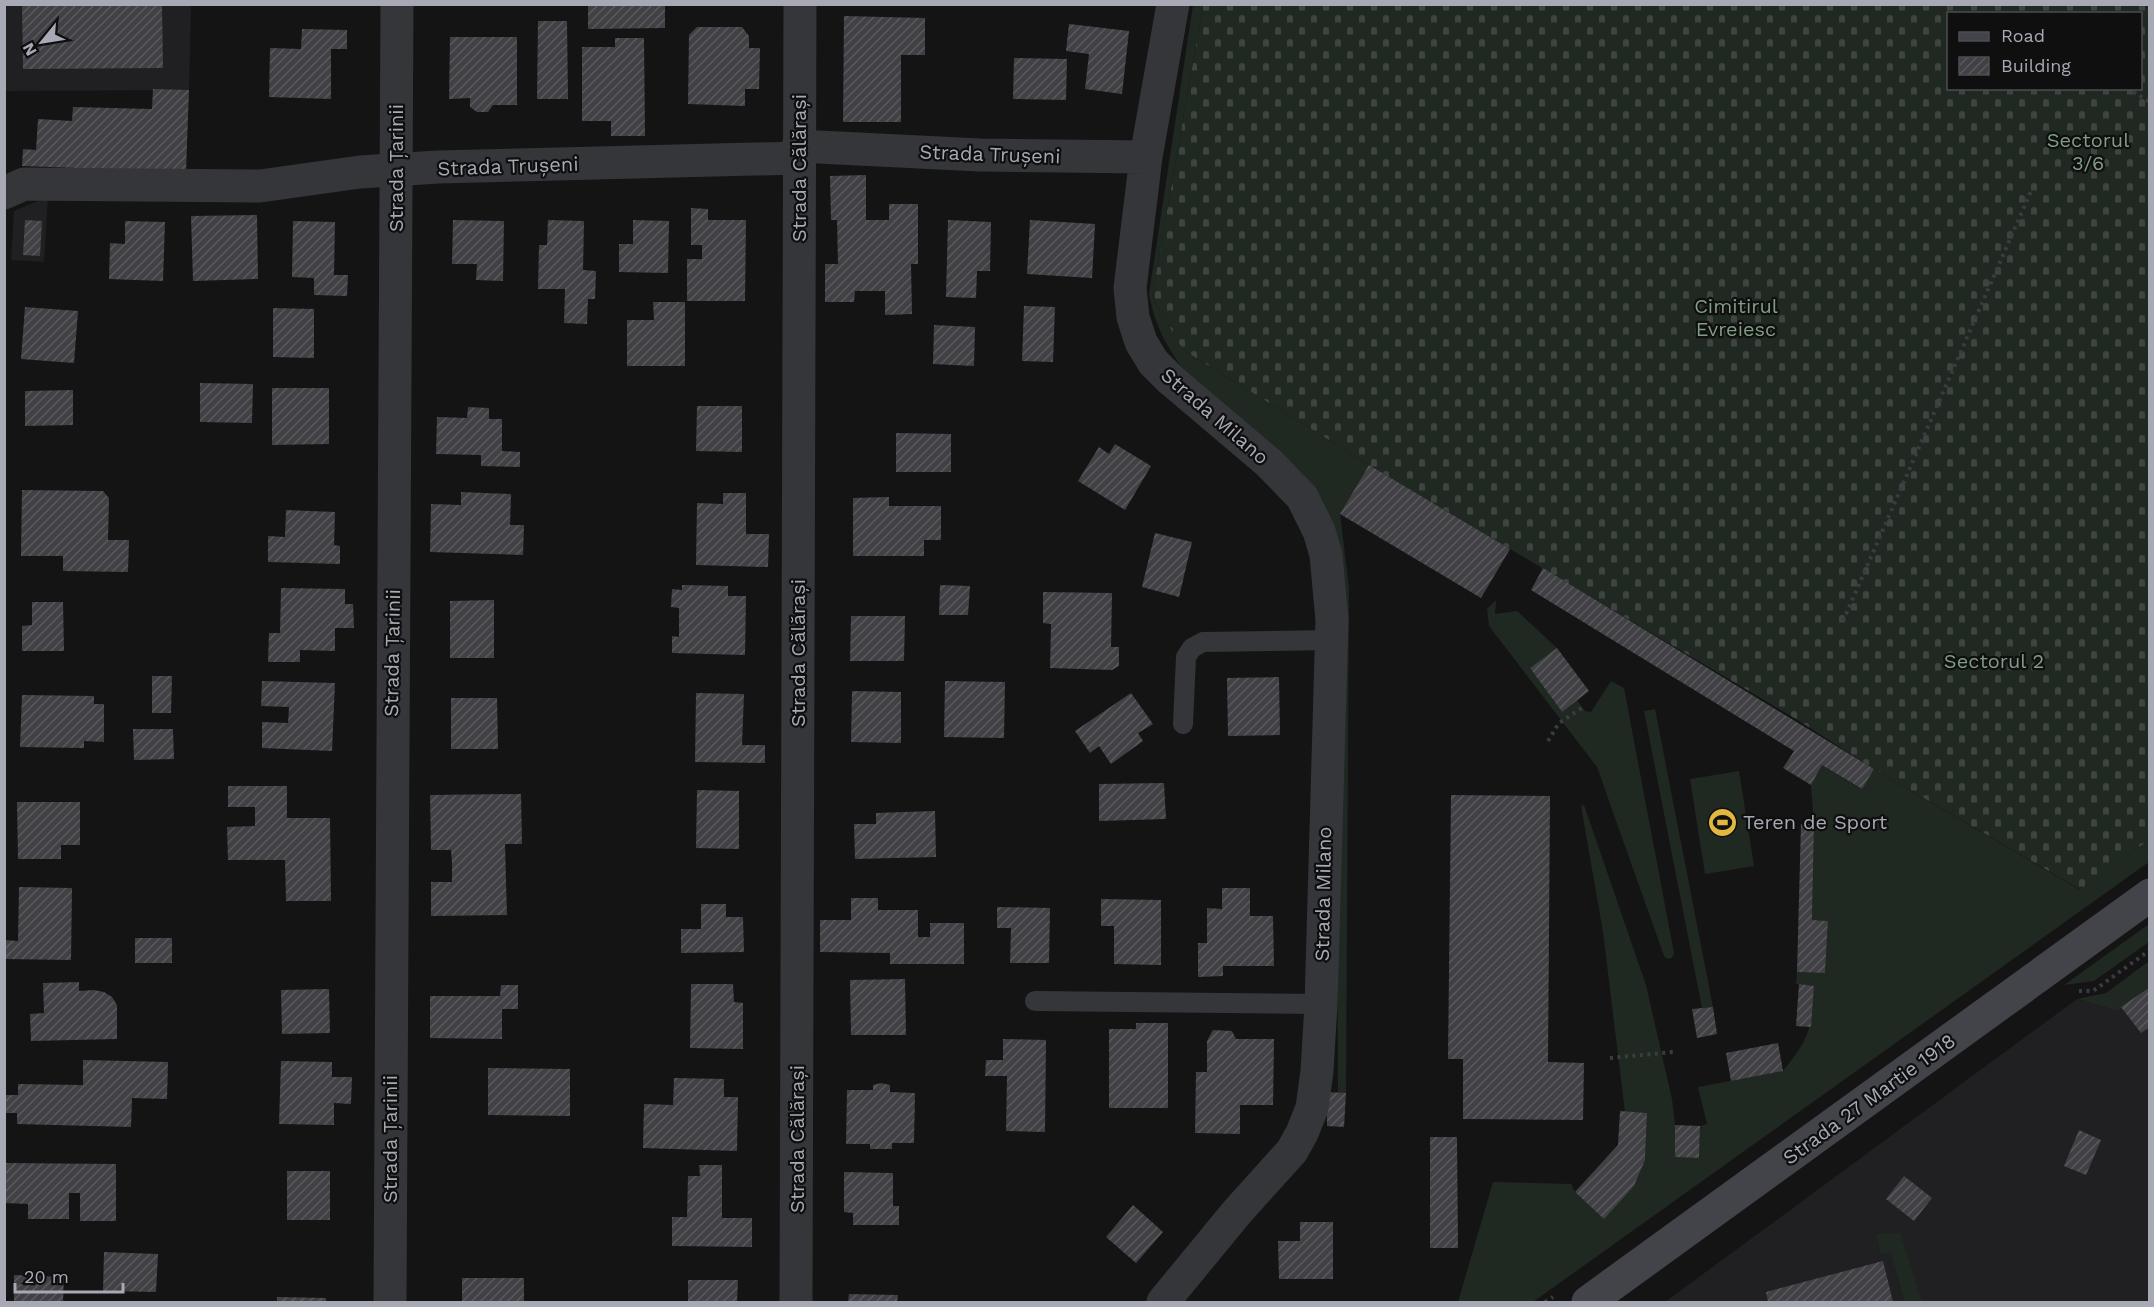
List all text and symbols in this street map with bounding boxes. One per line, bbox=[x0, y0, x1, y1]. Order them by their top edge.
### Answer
north arrow bbox=[12, 12, 72, 72]
legend bbox=[1947, 12, 2142, 90]
text: Road bbox=[2001, 25, 2045, 46]
text: N bbox=[18, 39, 41, 59]
text: Building bbox=[2001, 55, 2071, 76]
street label: Strada Călărași bbox=[787, 94, 811, 242]
street label: Strada Țarinii bbox=[384, 104, 408, 232]
park label: Sectorul 3/6 bbox=[2047, 128, 2129, 175]
street label: Strada Trușeni bbox=[919, 140, 1061, 168]
street label: Strada Trușeni bbox=[437, 152, 579, 180]
park label: Cimitirul Evreiesc bbox=[1694, 294, 1778, 341]
street label: Strada Milano bbox=[1156, 363, 1274, 469]
street label: Strada Călărași bbox=[786, 579, 810, 727]
street label: Strada Țarinii bbox=[379, 589, 405, 717]
park label: Sectorul 2 bbox=[1944, 649, 2044, 673]
sports icon: Teren de Sport bbox=[1706, 806, 1738, 838]
place label: Teren de Sport bbox=[1743, 810, 1888, 834]
street label: Strada Milano bbox=[1310, 826, 1336, 962]
street label: Strada 27 Martie 1918 bbox=[1778, 1028, 1960, 1170]
street label: Strada Călărași bbox=[785, 1065, 809, 1213]
street label: Strada Țarinii bbox=[378, 1075, 402, 1203]
scale bar bbox=[15, 1256, 123, 1294]
text: 20 m bbox=[24, 1266, 69, 1287]

